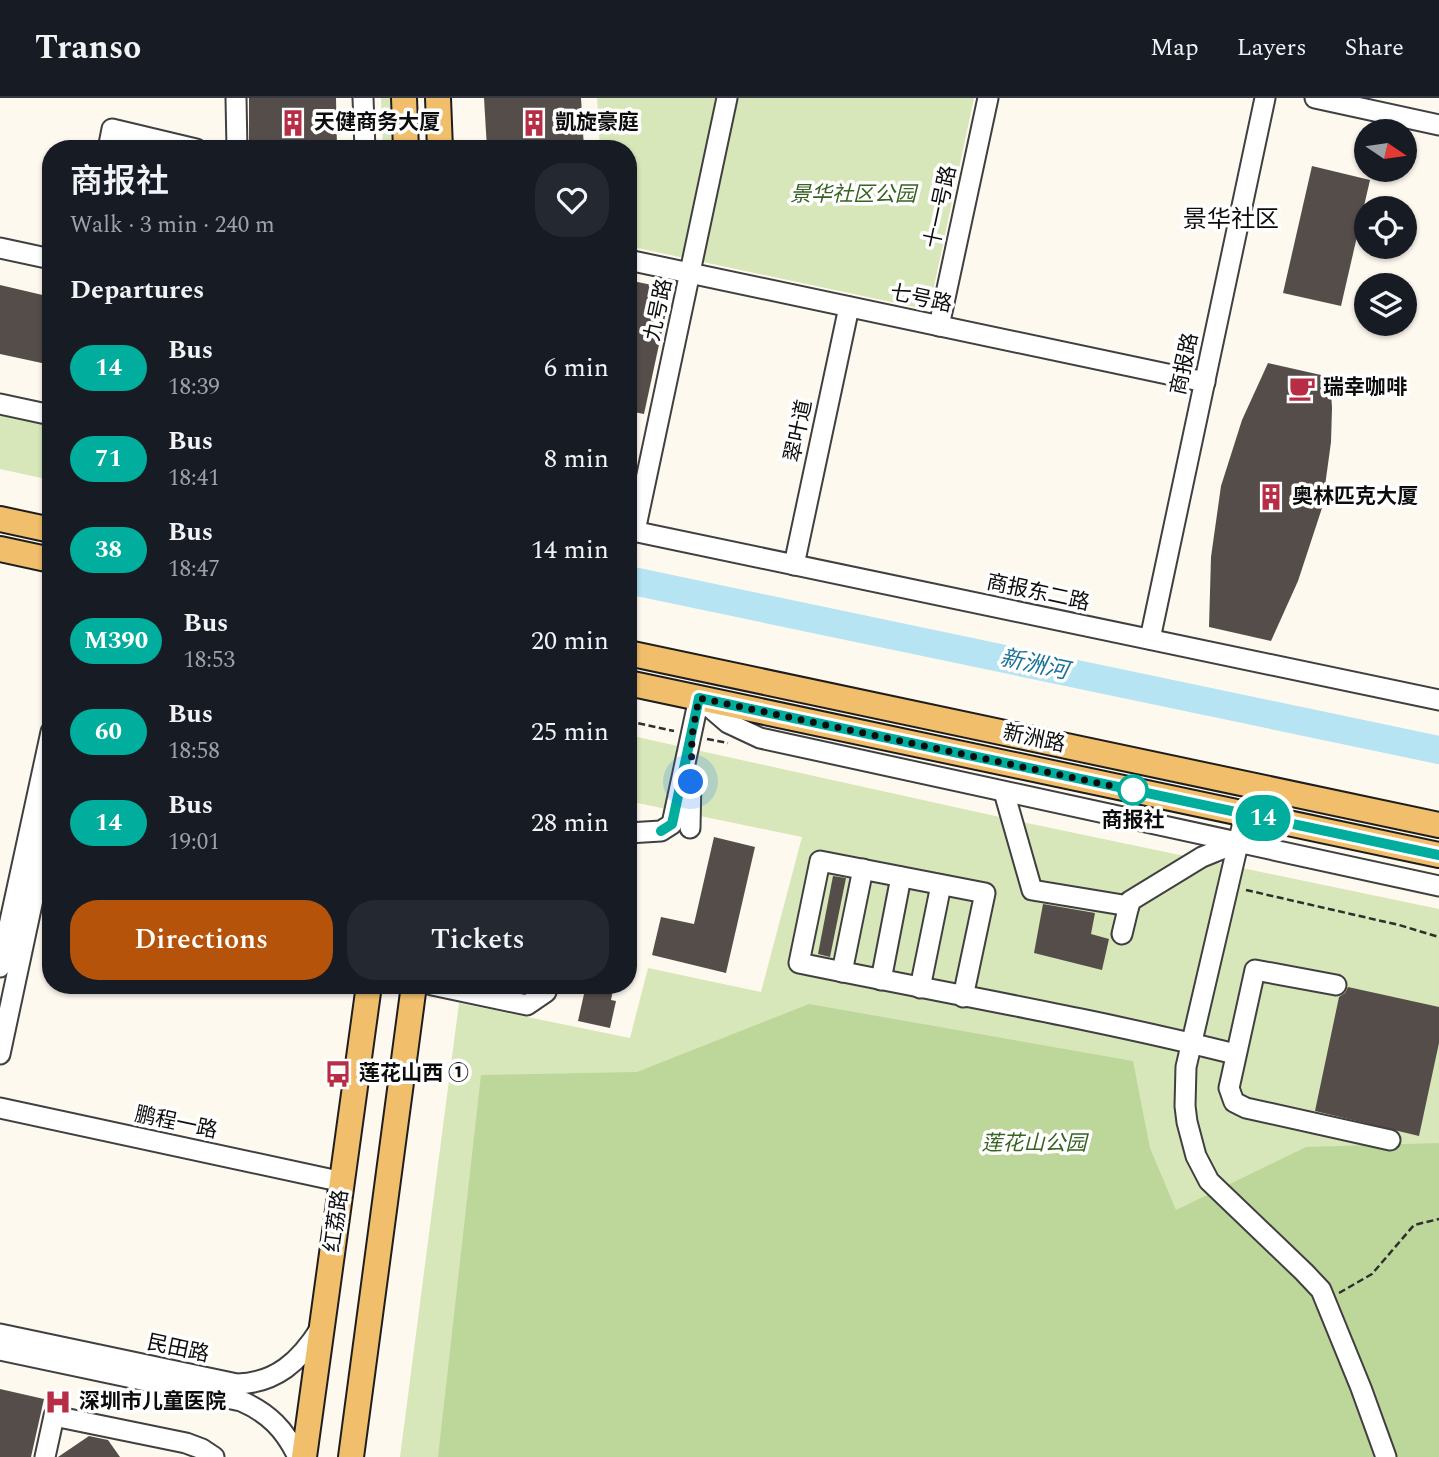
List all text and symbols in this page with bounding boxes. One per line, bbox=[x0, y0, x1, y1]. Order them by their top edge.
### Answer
text: Transo bbox=[35, 23, 141, 73]
text: Map bbox=[1150, 30, 1199, 66]
text: Layers bbox=[1237, 30, 1307, 66]
text: Share bbox=[1345, 30, 1404, 66]
place label: 天健商务大厦 bbox=[314, 107, 440, 139]
place label: 凱旋豪庭 bbox=[555, 107, 639, 139]
building icon: 天健商务大厦 bbox=[278, 108, 308, 138]
building icon: 凱旋豪庭 bbox=[519, 108, 549, 138]
north arrow bbox=[1354, 119, 1418, 182]
map controls bbox=[1354, 119, 1417, 336]
text: 商报社 bbox=[70, 157, 169, 207]
button: heart bbox=[535, 163, 609, 237]
street label: 十一号路 bbox=[917, 163, 965, 251]
park label: 景华社区公园 bbox=[790, 179, 919, 211]
button: locate bbox=[1354, 196, 1417, 259]
district label: 景华社区 bbox=[1183, 202, 1279, 238]
text: Walk · 3 min · 240 m bbox=[70, 208, 275, 243]
text: Departures bbox=[70, 270, 204, 310]
button: layers bbox=[1354, 273, 1417, 336]
street label: 九号路 bbox=[637, 276, 681, 344]
street label: 七号路 bbox=[887, 277, 955, 321]
text: Bus bbox=[168, 330, 213, 370]
street label: 商报路 bbox=[1163, 330, 1207, 398]
text: 6 min bbox=[544, 348, 609, 388]
text: 14 bbox=[95, 350, 122, 386]
text: 18:39 bbox=[168, 370, 220, 405]
place label: 瑞幸咖啡 bbox=[1323, 372, 1407, 404]
cafe icon: 瑞幸咖啡 bbox=[1287, 373, 1317, 403]
street label: 翠叶道 bbox=[777, 397, 821, 465]
text: Bus bbox=[168, 421, 213, 461]
text: 8 min bbox=[544, 439, 609, 479]
text: 71 bbox=[95, 441, 122, 477]
text: 18:41 bbox=[168, 461, 220, 496]
place label: 奥林匹克大厦 bbox=[1292, 481, 1418, 513]
building icon: 奥林匹克大厦 bbox=[1256, 482, 1286, 512]
text: Bus bbox=[168, 512, 213, 552]
text: 14 min bbox=[531, 530, 609, 570]
text: 38 bbox=[95, 532, 122, 568]
text: 18:47 bbox=[168, 552, 220, 587]
street label: 商报东二路 bbox=[983, 566, 1093, 620]
text: Bus bbox=[183, 603, 228, 643]
text: 20 min bbox=[531, 621, 609, 661]
text: M390 bbox=[84, 623, 148, 659]
water label: 新洲河 bbox=[997, 641, 1075, 690]
text: 18:53 bbox=[183, 643, 235, 678]
text: Bus bbox=[168, 694, 213, 734]
text: 25 min bbox=[531, 712, 609, 752]
text: 60 bbox=[95, 714, 122, 750]
street label: 新洲路 bbox=[1000, 717, 1068, 761]
text: 18:58 bbox=[168, 734, 220, 769]
your location bbox=[673, 764, 708, 799]
marker: 商报社 bbox=[1118, 775, 1148, 805]
text: Bus bbox=[168, 785, 213, 825]
line badge: 14 bbox=[1232, 795, 1294, 841]
text: 14 bbox=[1250, 800, 1276, 836]
text: 28 min bbox=[531, 803, 609, 843]
text: 14 bbox=[95, 805, 122, 841]
place label: 商报社 bbox=[1102, 805, 1165, 837]
text: 19:01 bbox=[168, 825, 220, 860]
button: Directions bbox=[70, 900, 333, 980]
button: Tickets bbox=[347, 900, 609, 980]
place label: 莲花山西 ① bbox=[359, 1058, 469, 1090]
bus stop icon: 莲花山西 ① bbox=[323, 1059, 353, 1089]
street label: 鹏程一路 bbox=[132, 1099, 220, 1147]
park label: 莲花山公园 bbox=[982, 1128, 1089, 1160]
street label: 红荔路 bbox=[317, 1188, 357, 1254]
street label: 民田路 bbox=[144, 1327, 212, 1371]
place label: 深圳市儿童医院 bbox=[79, 1386, 226, 1418]
hospital icon: 深圳市儿童医院 bbox=[43, 1387, 73, 1417]

